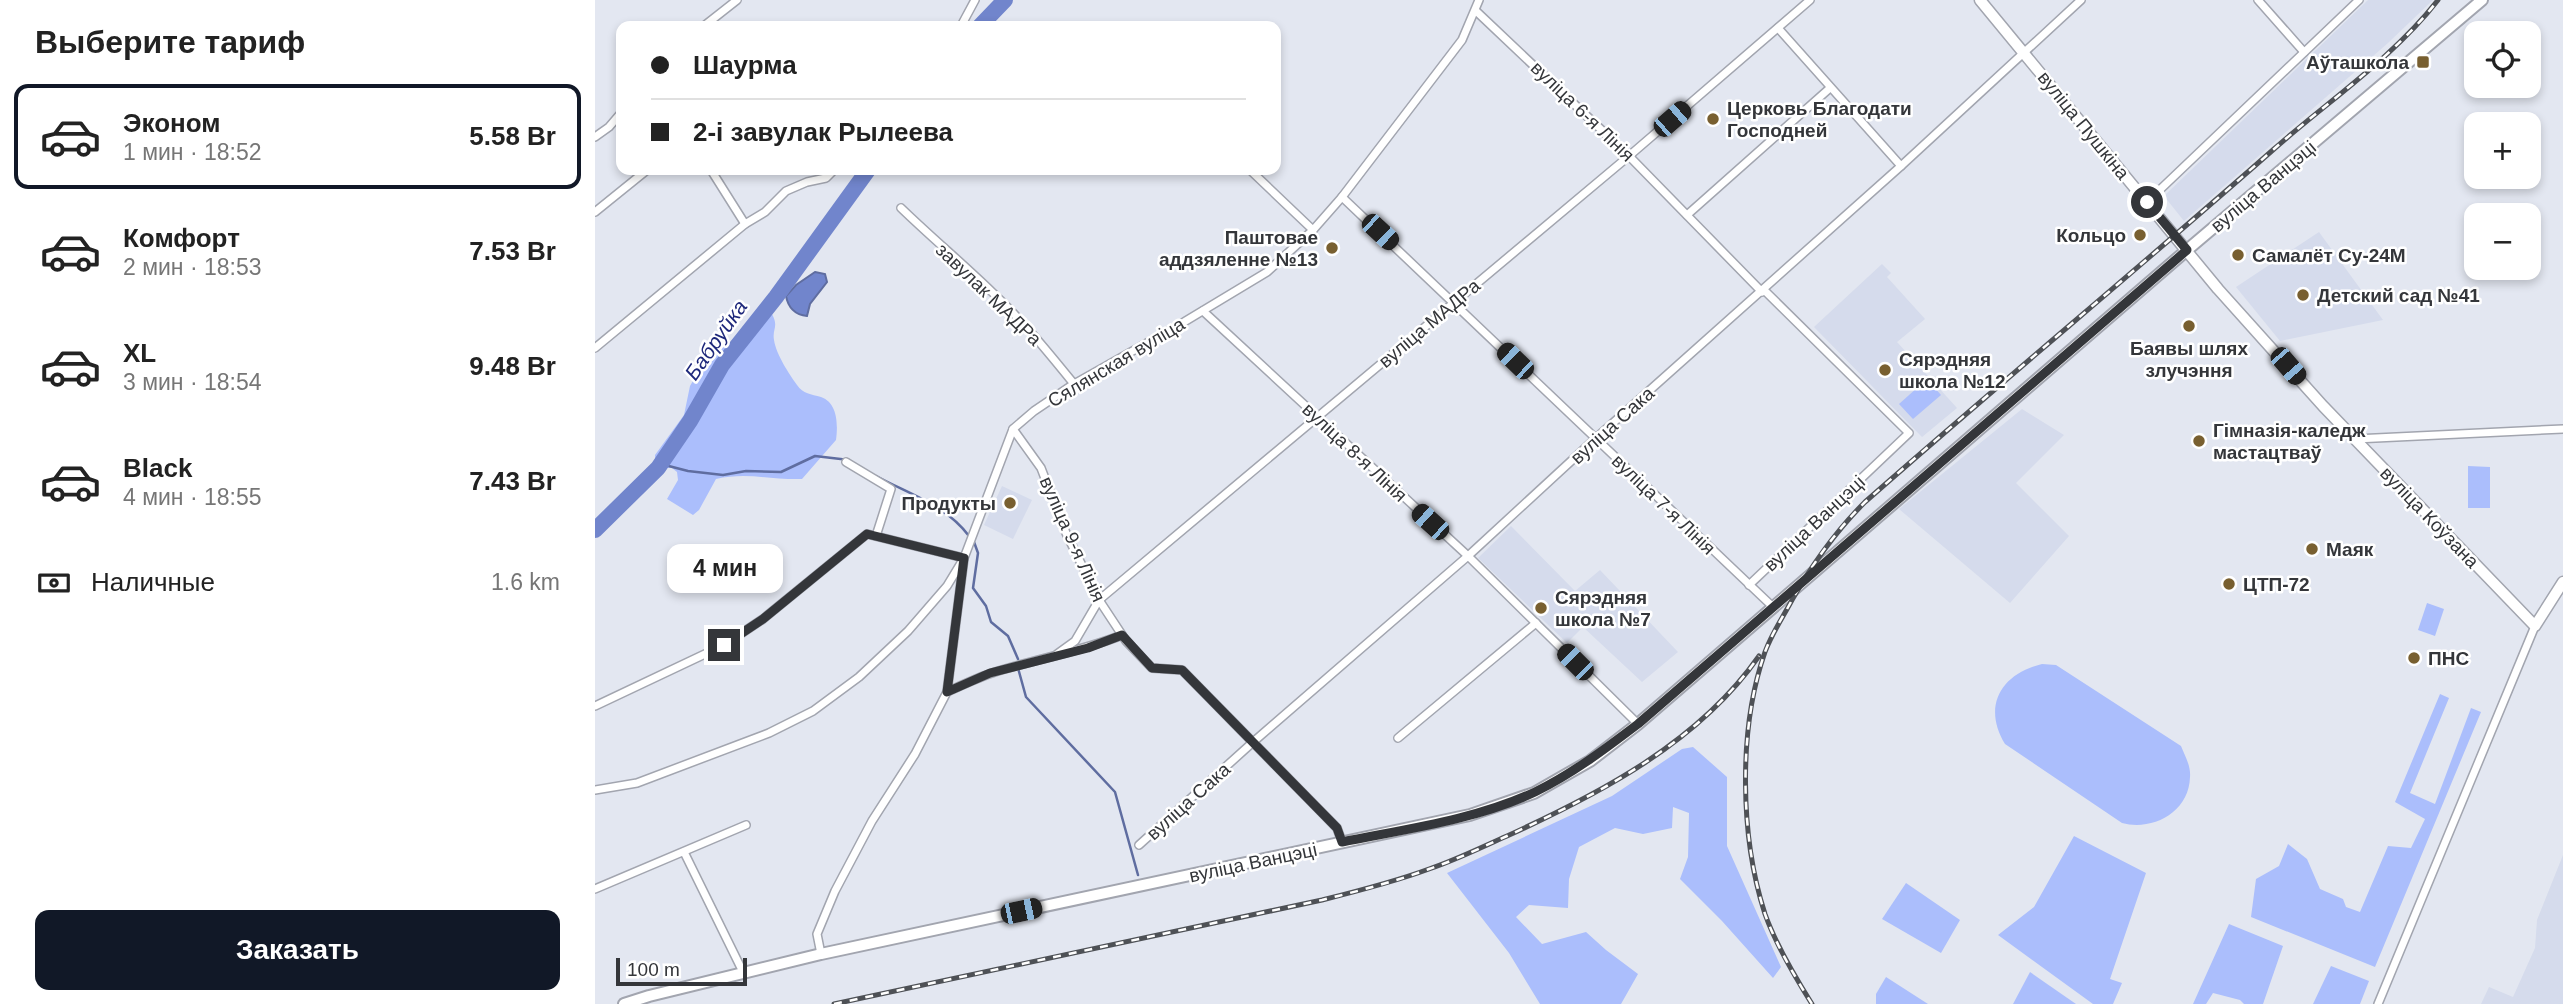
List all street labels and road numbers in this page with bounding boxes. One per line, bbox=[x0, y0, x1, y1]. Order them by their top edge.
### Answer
street label: вуліца 6-я Лінія bbox=[1527, 57, 1638, 166]
street label: вуліца Пушкіна bbox=[2034, 67, 2134, 184]
street label: вуліца Ванцэці bbox=[2207, 136, 2320, 236]
street label: завулак МАДРа bbox=[932, 239, 1046, 350]
street label: вуліца МАДРа bbox=[1375, 275, 1484, 372]
street label: Сялянская вуліца bbox=[1044, 313, 1189, 412]
street label: вуліца Сака bbox=[1566, 382, 1659, 468]
street label: вуліца 8-я Лінія bbox=[1298, 399, 1411, 506]
street label: вуліца 7-я Лінія bbox=[1608, 450, 1719, 559]
street label: вуліца Коўзана bbox=[2376, 462, 2483, 573]
street label: вуліца Ванцэці bbox=[1760, 471, 1869, 575]
street label: вуліца 9-я Лінія bbox=[1036, 473, 1110, 605]
street label: вуліца Сака bbox=[1142, 758, 1235, 844]
street label: вуліца Ванцэці bbox=[1187, 839, 1319, 886]

